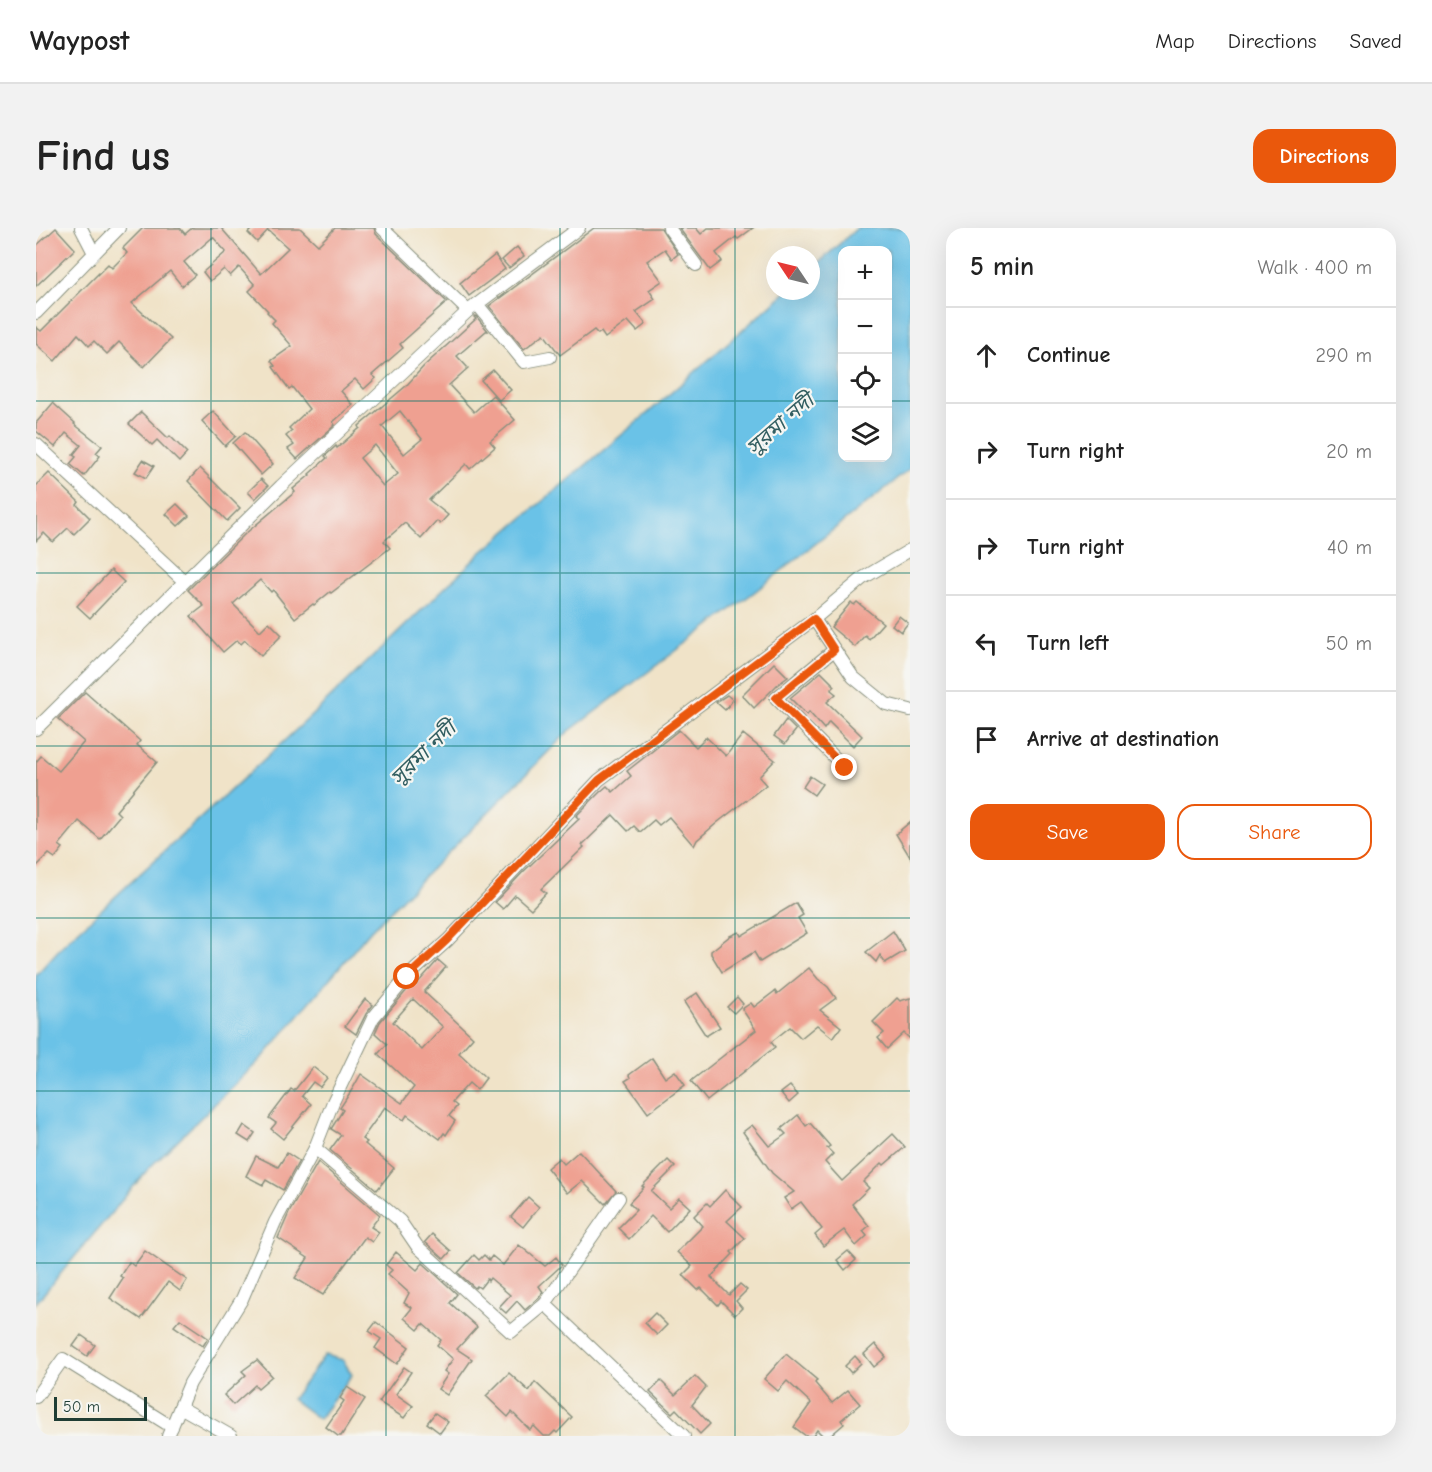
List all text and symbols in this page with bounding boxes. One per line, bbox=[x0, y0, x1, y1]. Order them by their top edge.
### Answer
text: Waypost bbox=[30, 25, 130, 57]
text: Map bbox=[1155, 29, 1195, 53]
text: Directions bbox=[1228, 29, 1317, 53]
text: Saved bbox=[1350, 29, 1402, 53]
button: Directions bbox=[1253, 129, 1396, 183]
text: Find us bbox=[36, 132, 170, 181]
north arrow bbox=[766, 246, 820, 300]
map controls bbox=[838, 246, 892, 462]
button: + bbox=[838, 246, 892, 300]
text: 5 min bbox=[970, 252, 1034, 282]
text: Walk · 400 m bbox=[1258, 256, 1372, 279]
button: − bbox=[838, 300, 892, 354]
icon: ahead bbox=[970, 339, 1003, 372]
text: Continue bbox=[1027, 342, 1110, 368]
text: 290 m bbox=[1316, 344, 1372, 367]
button: locate bbox=[838, 354, 892, 408]
water label: সুরমা নদী bbox=[741, 385, 822, 460]
button: layers bbox=[838, 408, 892, 462]
icon: right bbox=[970, 435, 1003, 468]
text: Turn right bbox=[1027, 438, 1124, 464]
text: 20 m bbox=[1326, 440, 1372, 463]
icon: right bbox=[970, 531, 1003, 564]
text: Turn right bbox=[1027, 534, 1124, 560]
text: 40 m bbox=[1327, 536, 1372, 559]
icon: left bbox=[970, 627, 1003, 660]
text: Turn left bbox=[1027, 630, 1109, 656]
text: 50 m bbox=[1326, 632, 1372, 655]
water label: সুরমা নদী bbox=[385, 712, 464, 790]
icon: arrive bbox=[970, 723, 1003, 756]
text: Arrive at destination bbox=[1027, 726, 1219, 752]
route end bbox=[831, 754, 857, 780]
button: Save bbox=[970, 804, 1165, 860]
button: Share bbox=[1177, 804, 1372, 860]
route start bbox=[393, 963, 419, 989]
scale bar bbox=[54, 1394, 147, 1422]
text: 50 m bbox=[63, 1398, 100, 1416]

